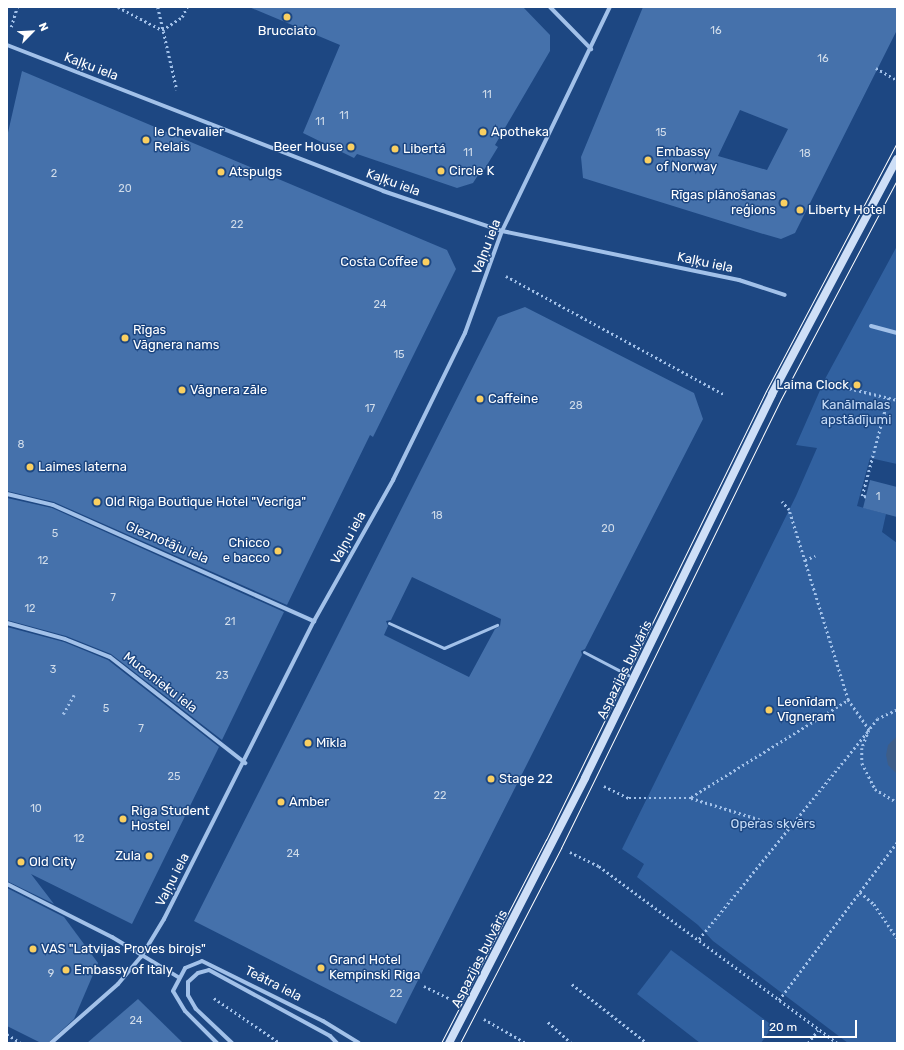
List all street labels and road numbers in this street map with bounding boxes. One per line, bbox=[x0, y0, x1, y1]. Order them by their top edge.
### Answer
street label: Kaļķu iela bbox=[62, 50, 120, 84]
street label: Kaļķu iela bbox=[364, 166, 422, 200]
street label: Vaļņu iela bbox=[469, 217, 505, 277]
street label: Kaļķu iela bbox=[676, 249, 734, 277]
street label: Vaļņu iela bbox=[328, 509, 370, 567]
street label: Gleznotāju iela bbox=[123, 519, 211, 567]
street label: Aspazijas bulvāris bbox=[594, 618, 656, 722]
street label: Mucenieku iela bbox=[120, 649, 200, 717]
street label: Vaļņu iela bbox=[153, 851, 193, 909]
street label: Aspazijas bulvāris bbox=[449, 907, 511, 1011]
street label: Teātra iela bbox=[242, 963, 304, 1005]

